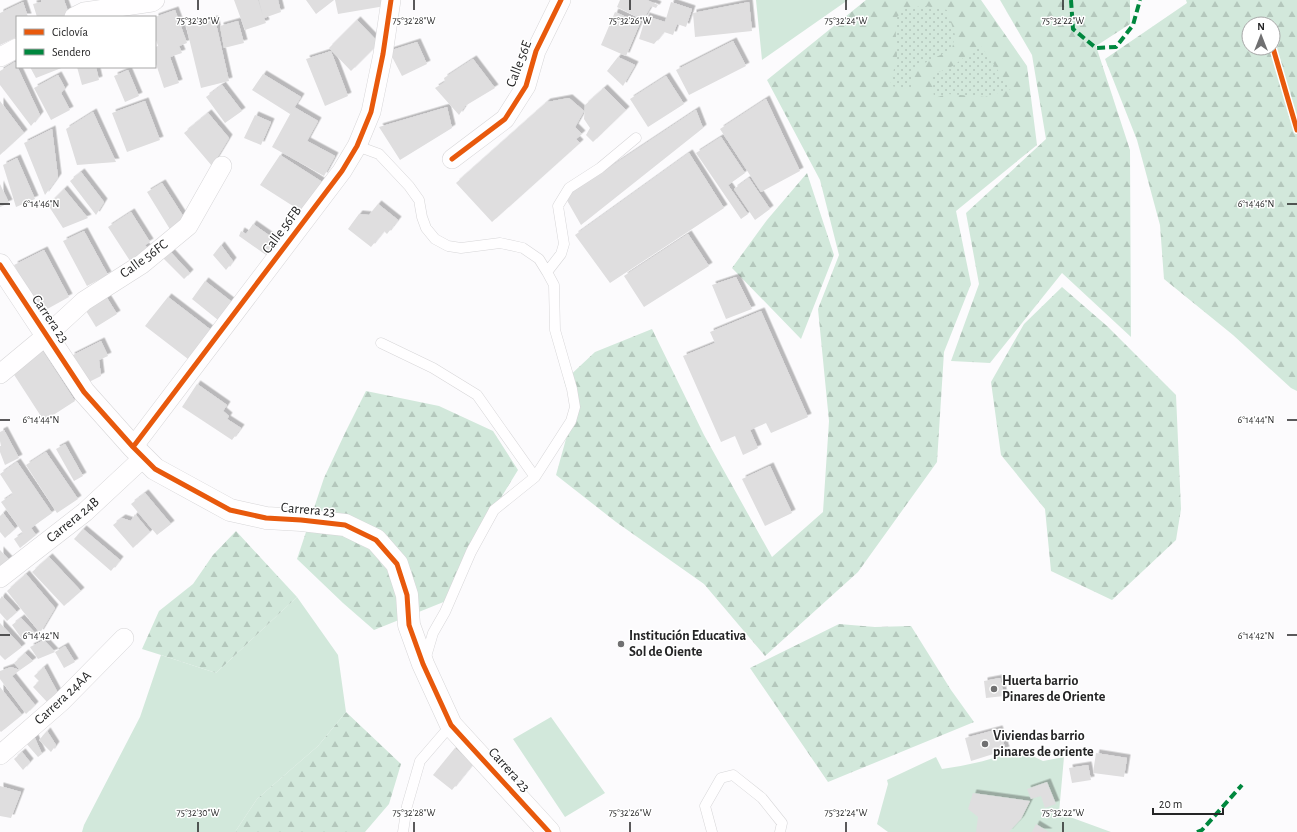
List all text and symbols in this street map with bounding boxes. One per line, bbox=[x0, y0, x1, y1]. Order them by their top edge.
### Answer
legend bbox=[16, 16, 156, 68]
text: 75°32'30"W bbox=[177, 16, 220, 26]
text: 75°32'28"W bbox=[393, 16, 435, 26]
text: 75°32'26"W bbox=[609, 16, 651, 26]
text: 75°32'24"W bbox=[825, 16, 867, 26]
text: 75°32'22"W bbox=[1042, 16, 1084, 26]
north arrow bbox=[1241, 16, 1281, 56]
text: N bbox=[1257, 21, 1265, 32]
text: Ciclovía bbox=[52, 26, 88, 38]
street label: Calle 56E bbox=[504, 39, 534, 89]
text: Sendero bbox=[52, 46, 91, 58]
text: 6°14'46"N bbox=[23, 199, 59, 209]
text: 6°14'46"N bbox=[1238, 199, 1274, 209]
street label: Calle 56FB bbox=[260, 204, 304, 256]
street label: Calle 56FC bbox=[118, 237, 170, 281]
street label: Carrera 23 bbox=[29, 293, 71, 346]
text: 6°14'44"N bbox=[23, 415, 59, 425]
text: 6°14'44"N bbox=[1238, 415, 1274, 425]
street label: Carrera 24B bbox=[44, 495, 102, 545]
street label: Carrera 23 bbox=[280, 501, 336, 519]
place label: Institución Educativa Sol de Oiente bbox=[629, 629, 747, 659]
text: 6°14'42"N bbox=[23, 631, 59, 641]
text: 6°14'42"N bbox=[1238, 631, 1274, 641]
marker: Institución Educativa Sol de Oiente bbox=[616, 639, 626, 649]
street label: Carrera 24AA bbox=[32, 668, 94, 728]
place label: Huerta barrio Pinares de Oriente bbox=[1002, 674, 1106, 704]
marker: Huerta barrio Pinares de Oriente bbox=[989, 684, 999, 694]
place label: Viviendas barrio pinares de oriente bbox=[993, 729, 1094, 759]
marker: Viviendas barrio pinares de oriente bbox=[980, 739, 990, 749]
street label: Carrera 23 bbox=[486, 745, 533, 795]
scale bar bbox=[1153, 790, 1223, 816]
text: 20 m bbox=[1159, 798, 1182, 810]
text: 75°32'30"W bbox=[177, 808, 220, 818]
text: 75°32'28"W bbox=[393, 808, 435, 818]
text: 75°32'26"W bbox=[609, 808, 651, 818]
text: 75°32'24"W bbox=[825, 808, 867, 818]
text: 75°32'22"W bbox=[1042, 808, 1084, 818]

